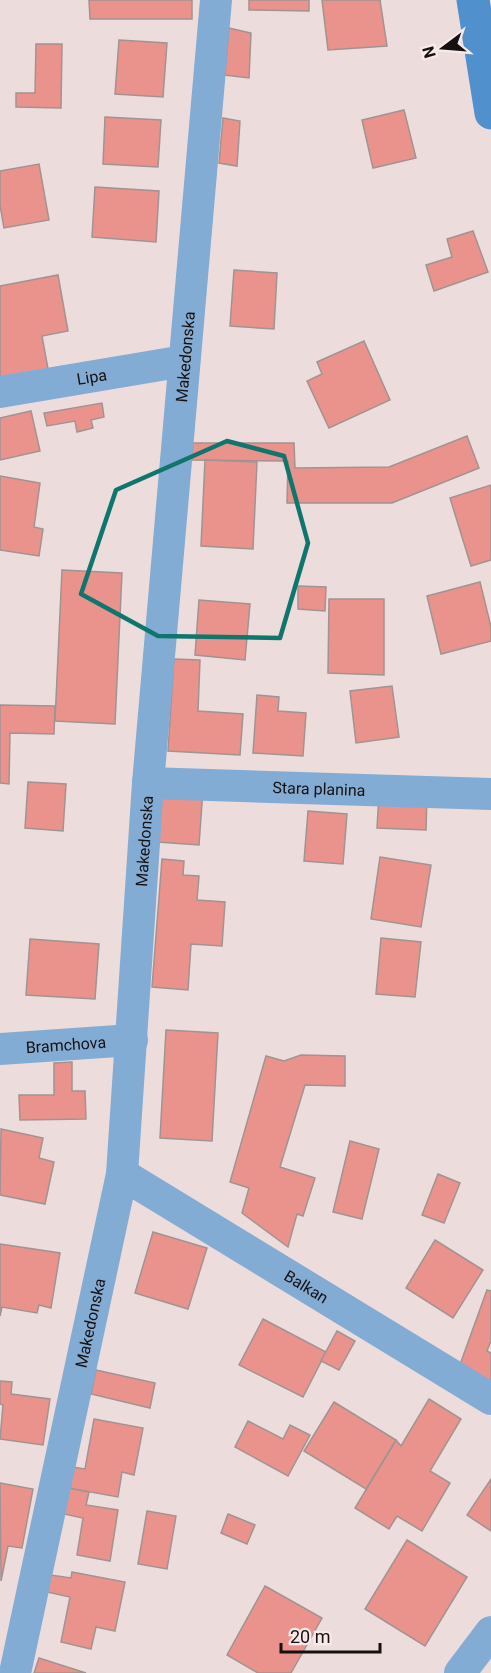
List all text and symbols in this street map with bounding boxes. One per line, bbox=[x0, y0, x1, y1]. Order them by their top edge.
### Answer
north arrow bbox=[413, 18, 473, 78]
text: N bbox=[418, 44, 440, 60]
street label: Makedonska bbox=[172, 311, 199, 403]
street label: Lipa bbox=[75, 365, 108, 389]
street label: Stara planina bbox=[272, 778, 366, 800]
street label: Makedonska bbox=[132, 795, 157, 887]
street label: Bramchova bbox=[25, 1033, 107, 1057]
street label: Balkan bbox=[281, 1266, 332, 1308]
street label: Makedonska bbox=[72, 1276, 109, 1370]
scale bar bbox=[281, 1616, 380, 1654]
text: 20 m bbox=[290, 1626, 330, 1647]

